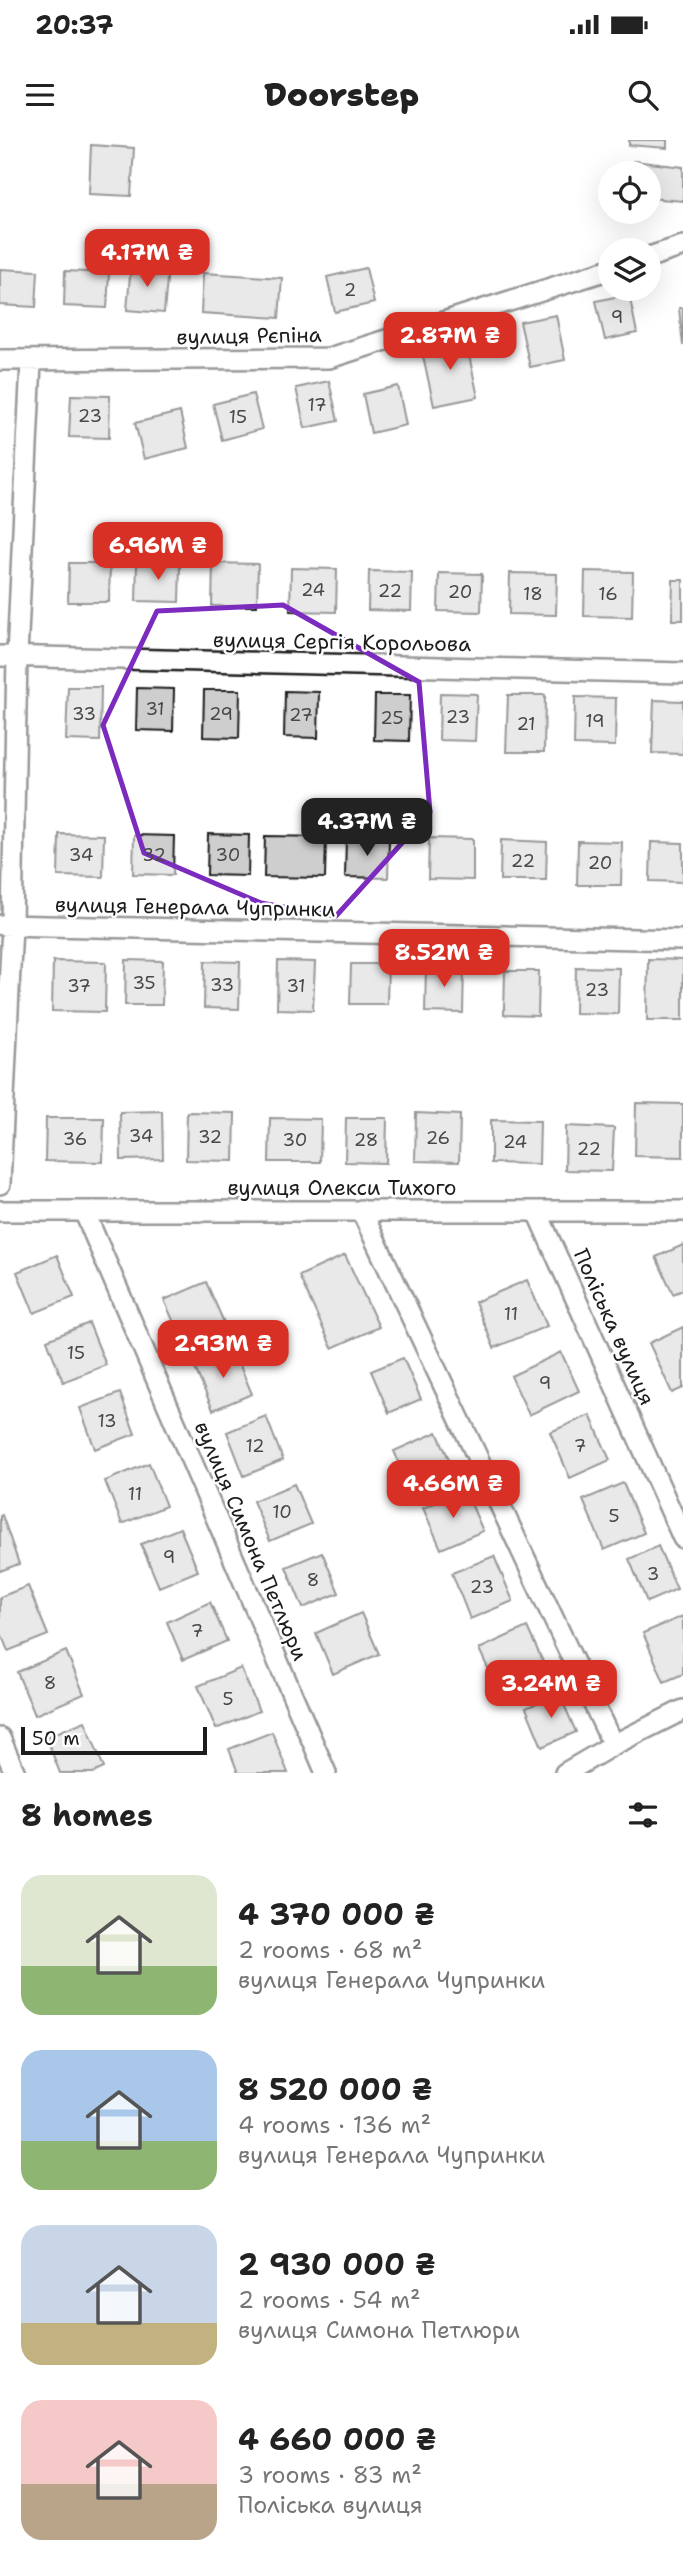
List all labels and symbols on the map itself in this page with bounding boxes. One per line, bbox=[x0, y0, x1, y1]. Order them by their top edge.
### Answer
pin: 4.17M ₴ bbox=[82, 230, 212, 289]
house number: 2 bbox=[344, 278, 356, 302]
house number: 9 bbox=[611, 305, 623, 329]
pin: 2.87M ₴ bbox=[385, 313, 515, 372]
street label: вулиця Рєпіна bbox=[176, 321, 322, 351]
house number: 17 bbox=[307, 393, 327, 417]
house number: 23 bbox=[78, 404, 102, 428]
house number: 15 bbox=[229, 405, 247, 429]
pin: 6.96M ₴ bbox=[93, 522, 223, 582]
house number: 24 bbox=[301, 578, 325, 602]
house number: 22 bbox=[378, 579, 402, 603]
house number: 20 bbox=[448, 580, 472, 604]
house number: 18 bbox=[523, 582, 543, 606]
house number: 16 bbox=[598, 582, 618, 606]
street label: вулиця Сергія Корольова bbox=[213, 626, 471, 658]
house number: 31 bbox=[145, 697, 165, 721]
house number: 33 bbox=[72, 702, 96, 726]
house number: 29 bbox=[209, 702, 233, 726]
house number: 27 bbox=[289, 703, 313, 727]
house number: 23 bbox=[446, 705, 470, 729]
house number: 25 bbox=[380, 706, 404, 730]
house number: 19 bbox=[585, 709, 605, 733]
house number: 21 bbox=[516, 712, 536, 736]
pin: 4.37M ₴ bbox=[302, 798, 432, 858]
house number: 34 bbox=[69, 843, 93, 867]
house number: 32 bbox=[142, 843, 166, 867]
house number: 30 bbox=[216, 843, 240, 867]
house number: 22 bbox=[511, 849, 535, 873]
house number: 20 bbox=[588, 851, 612, 875]
street label: вулиця Генерала Чупринки bbox=[55, 891, 336, 923]
pin: 8.52M ₴ bbox=[379, 930, 509, 989]
house number: 35 bbox=[132, 971, 156, 995]
house number: 33 bbox=[210, 973, 234, 997]
house number: 37 bbox=[67, 974, 91, 998]
house number: 31 bbox=[286, 974, 306, 998]
house number: 23 bbox=[585, 978, 609, 1002]
house number: 34 bbox=[129, 1124, 153, 1148]
house number: 32 bbox=[198, 1125, 222, 1149]
house number: 26 bbox=[426, 1126, 450, 1150]
house number: 36 bbox=[63, 1127, 87, 1151]
house number: 30 bbox=[283, 1128, 307, 1152]
house number: 28 bbox=[354, 1128, 378, 1152]
house number: 24 bbox=[503, 1130, 527, 1154]
house number: 22 bbox=[577, 1137, 601, 1161]
street label: вулиця Олекси Тихого bbox=[227, 1174, 457, 1202]
street label: Поліська вулиця bbox=[567, 1244, 661, 1410]
house number: 11 bbox=[504, 1302, 518, 1326]
pin: 2.93M ₴ bbox=[158, 1320, 288, 1380]
house number: 15 bbox=[67, 1341, 85, 1365]
house number: 9 bbox=[539, 1371, 551, 1395]
house number: 13 bbox=[97, 1409, 117, 1433]
street label: вулиця Симона Петлюри bbox=[188, 1417, 314, 1665]
house number: 12 bbox=[245, 1434, 265, 1458]
house number: 7 bbox=[574, 1434, 586, 1458]
pin: 4.66M ₴ bbox=[388, 1460, 518, 1520]
house number: 11 bbox=[128, 1482, 142, 1506]
house number: 10 bbox=[272, 1500, 292, 1524]
house number: 5 bbox=[608, 1504, 620, 1528]
house number: 9 bbox=[163, 1545, 175, 1569]
house number: 3 bbox=[647, 1562, 659, 1586]
house number: 8 bbox=[307, 1568, 319, 1592]
house number: 23 bbox=[470, 1575, 494, 1599]
house number: 7 bbox=[191, 1619, 203, 1643]
pin: 3.24M ₴ bbox=[486, 1660, 616, 1720]
house number: 8 bbox=[44, 1671, 56, 1695]
house number: 5 bbox=[222, 1687, 234, 1711]
scale bar bbox=[21, 1724, 206, 1756]

